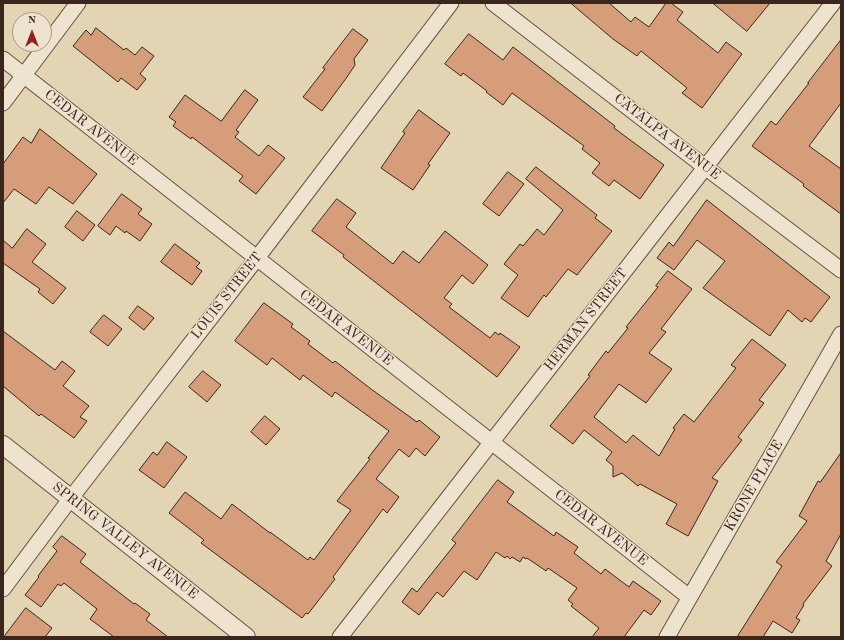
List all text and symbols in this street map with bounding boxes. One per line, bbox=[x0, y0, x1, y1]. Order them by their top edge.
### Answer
north arrow bbox=[12, 12, 52, 52]
text: N bbox=[28, 15, 36, 26]
street label: CEDAR AVENUE bbox=[41, 86, 141, 170]
street label: CATALPA AVENUE bbox=[610, 90, 724, 184]
street label: LOUIS STREET bbox=[188, 249, 266, 343]
street label: HERMAN STREET bbox=[541, 265, 631, 375]
street label: CEDAR AVENUE bbox=[296, 286, 396, 370]
street label: KRONE PLACE bbox=[721, 437, 787, 535]
street label: SPRING VALLEY AVENUE bbox=[49, 479, 201, 603]
street label: CEDAR AVENUE bbox=[551, 486, 651, 570]

